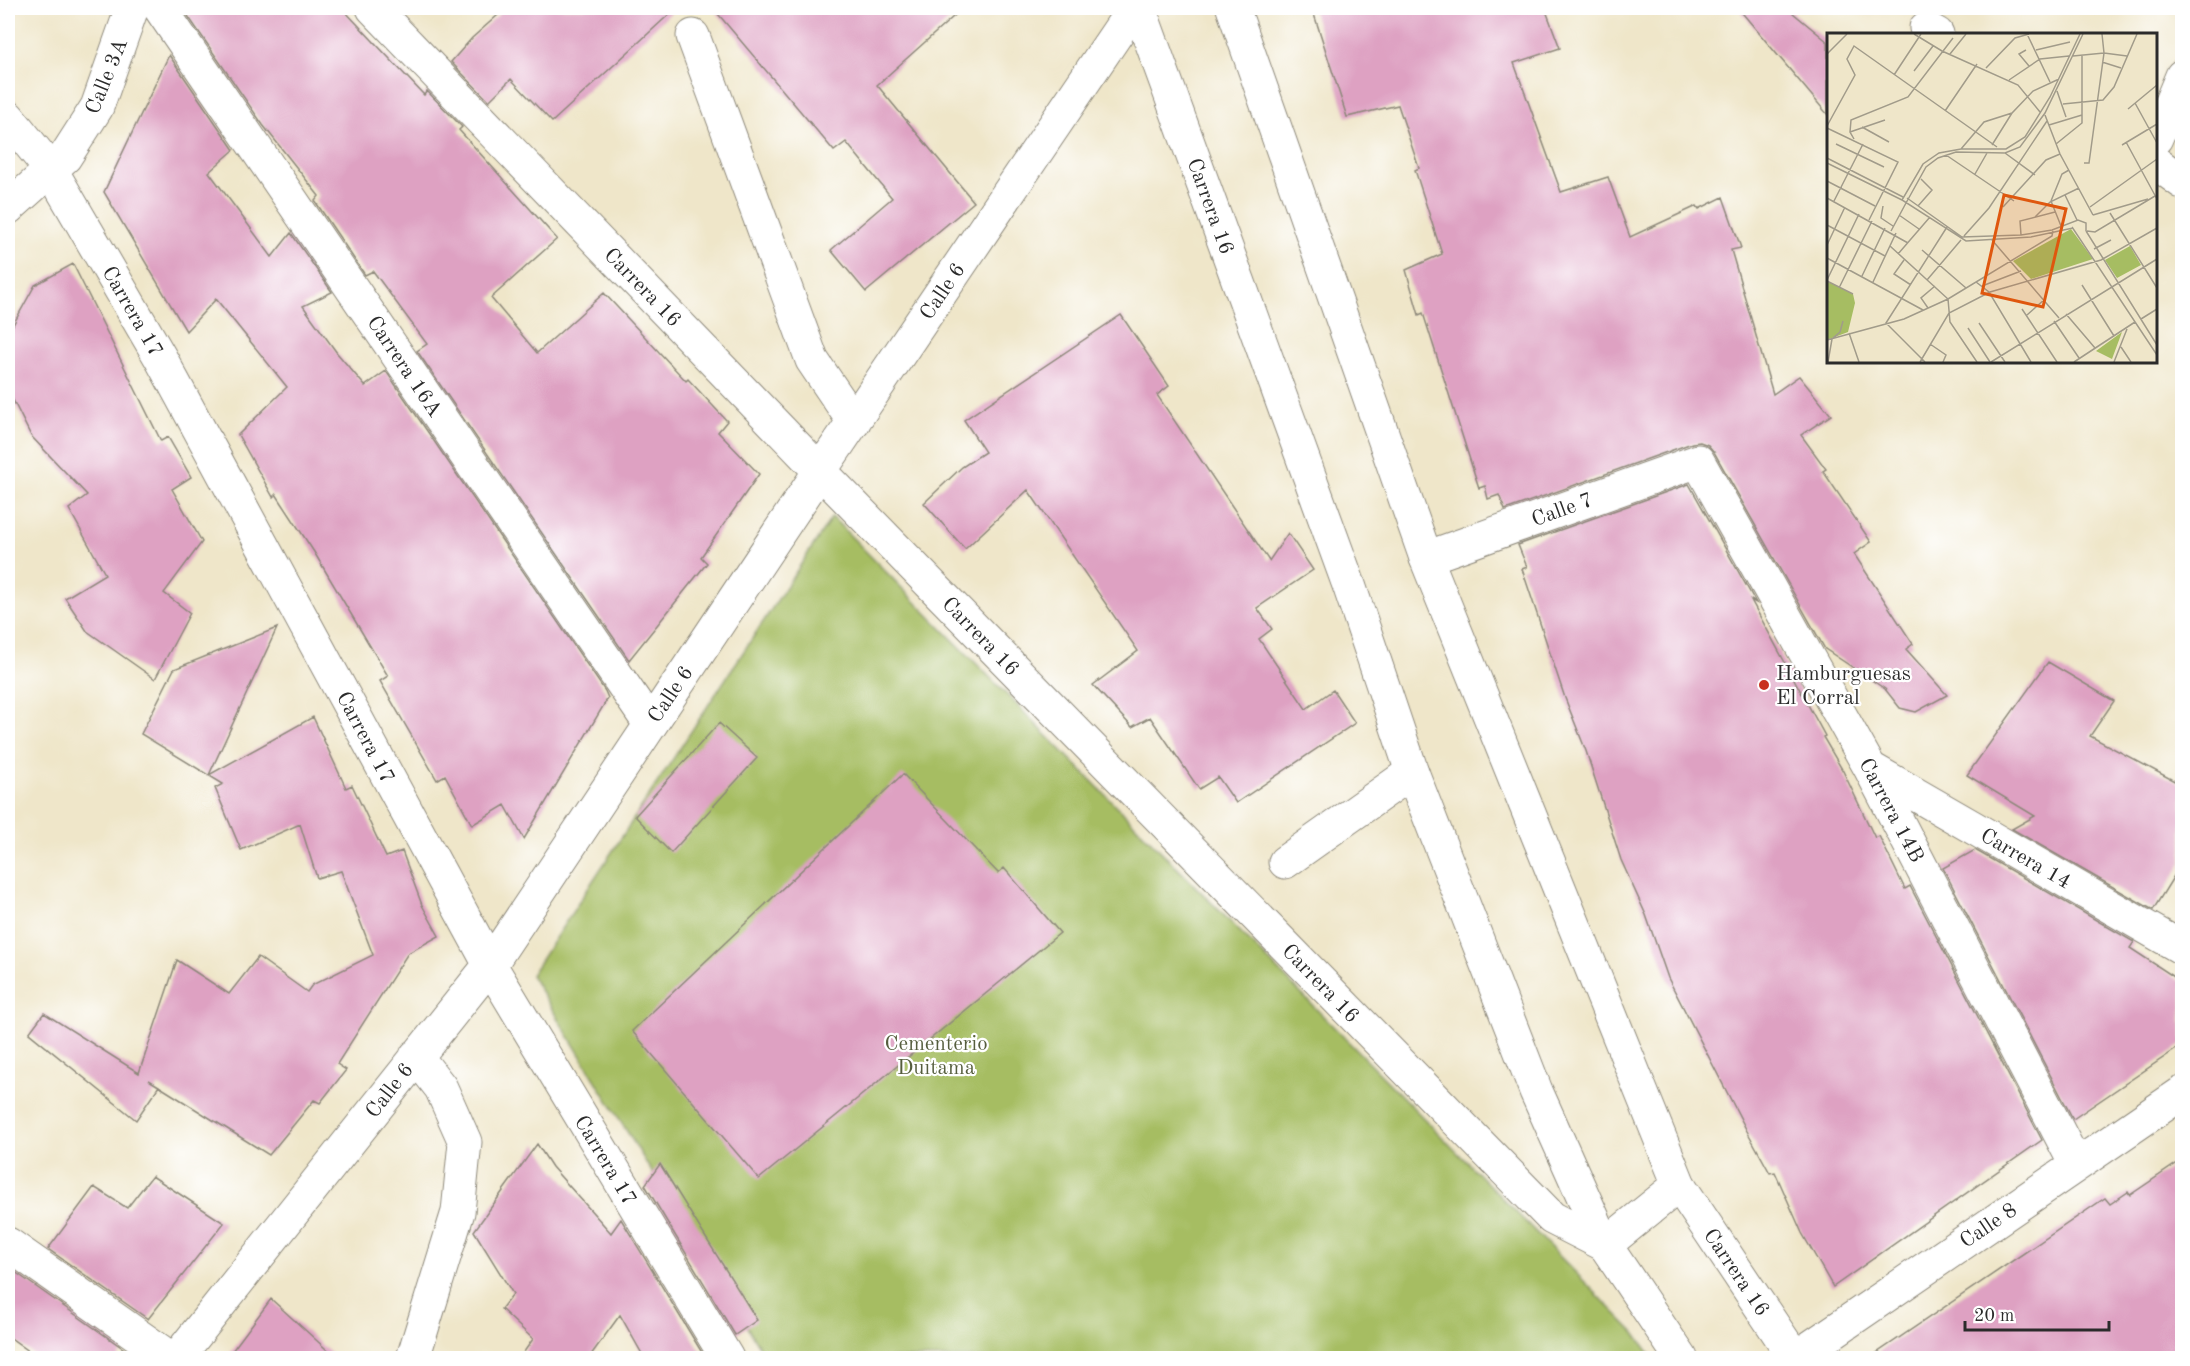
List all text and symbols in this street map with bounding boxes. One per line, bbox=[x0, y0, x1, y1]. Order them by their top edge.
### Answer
inset map bbox=[1827, 33, 2157, 363]
street label: Calle 3A bbox=[83, 36, 132, 117]
street label: Carrera 16 bbox=[1183, 156, 1237, 257]
street label: Carrera 16 bbox=[599, 245, 684, 332]
street label: Calle 6 bbox=[917, 260, 970, 324]
street label: Carrera 17 bbox=[97, 263, 166, 361]
street label: Carrera 16A bbox=[362, 313, 445, 421]
street label: Calle 7 bbox=[1529, 490, 1596, 531]
street label: Carrera 16 bbox=[937, 594, 1022, 681]
street label: Calle 6 bbox=[645, 663, 698, 727]
place label: Hamburguesas El Corral bbox=[1776, 664, 1911, 709]
marker: Hamburguesas El Corral bbox=[1757, 678, 1771, 692]
street label: Carrera 17 bbox=[332, 688, 398, 787]
street label: Carrera 14B bbox=[1854, 755, 1927, 866]
street label: Carrera 14 bbox=[1976, 825, 2074, 894]
street label: Carrera 16 bbox=[1277, 941, 1362, 1028]
park label: Cementerio Duitama bbox=[884, 1034, 988, 1079]
street label: Calle 6 bbox=[362, 1059, 418, 1122]
street label: Carrera 17 bbox=[570, 1112, 640, 1209]
street label: Calle 8 bbox=[1957, 1200, 2021, 1253]
street label: Carrera 16 bbox=[1699, 1225, 1773, 1320]
scale bar bbox=[1965, 1294, 2109, 1332]
text: 20 m bbox=[1974, 1307, 2014, 1325]

